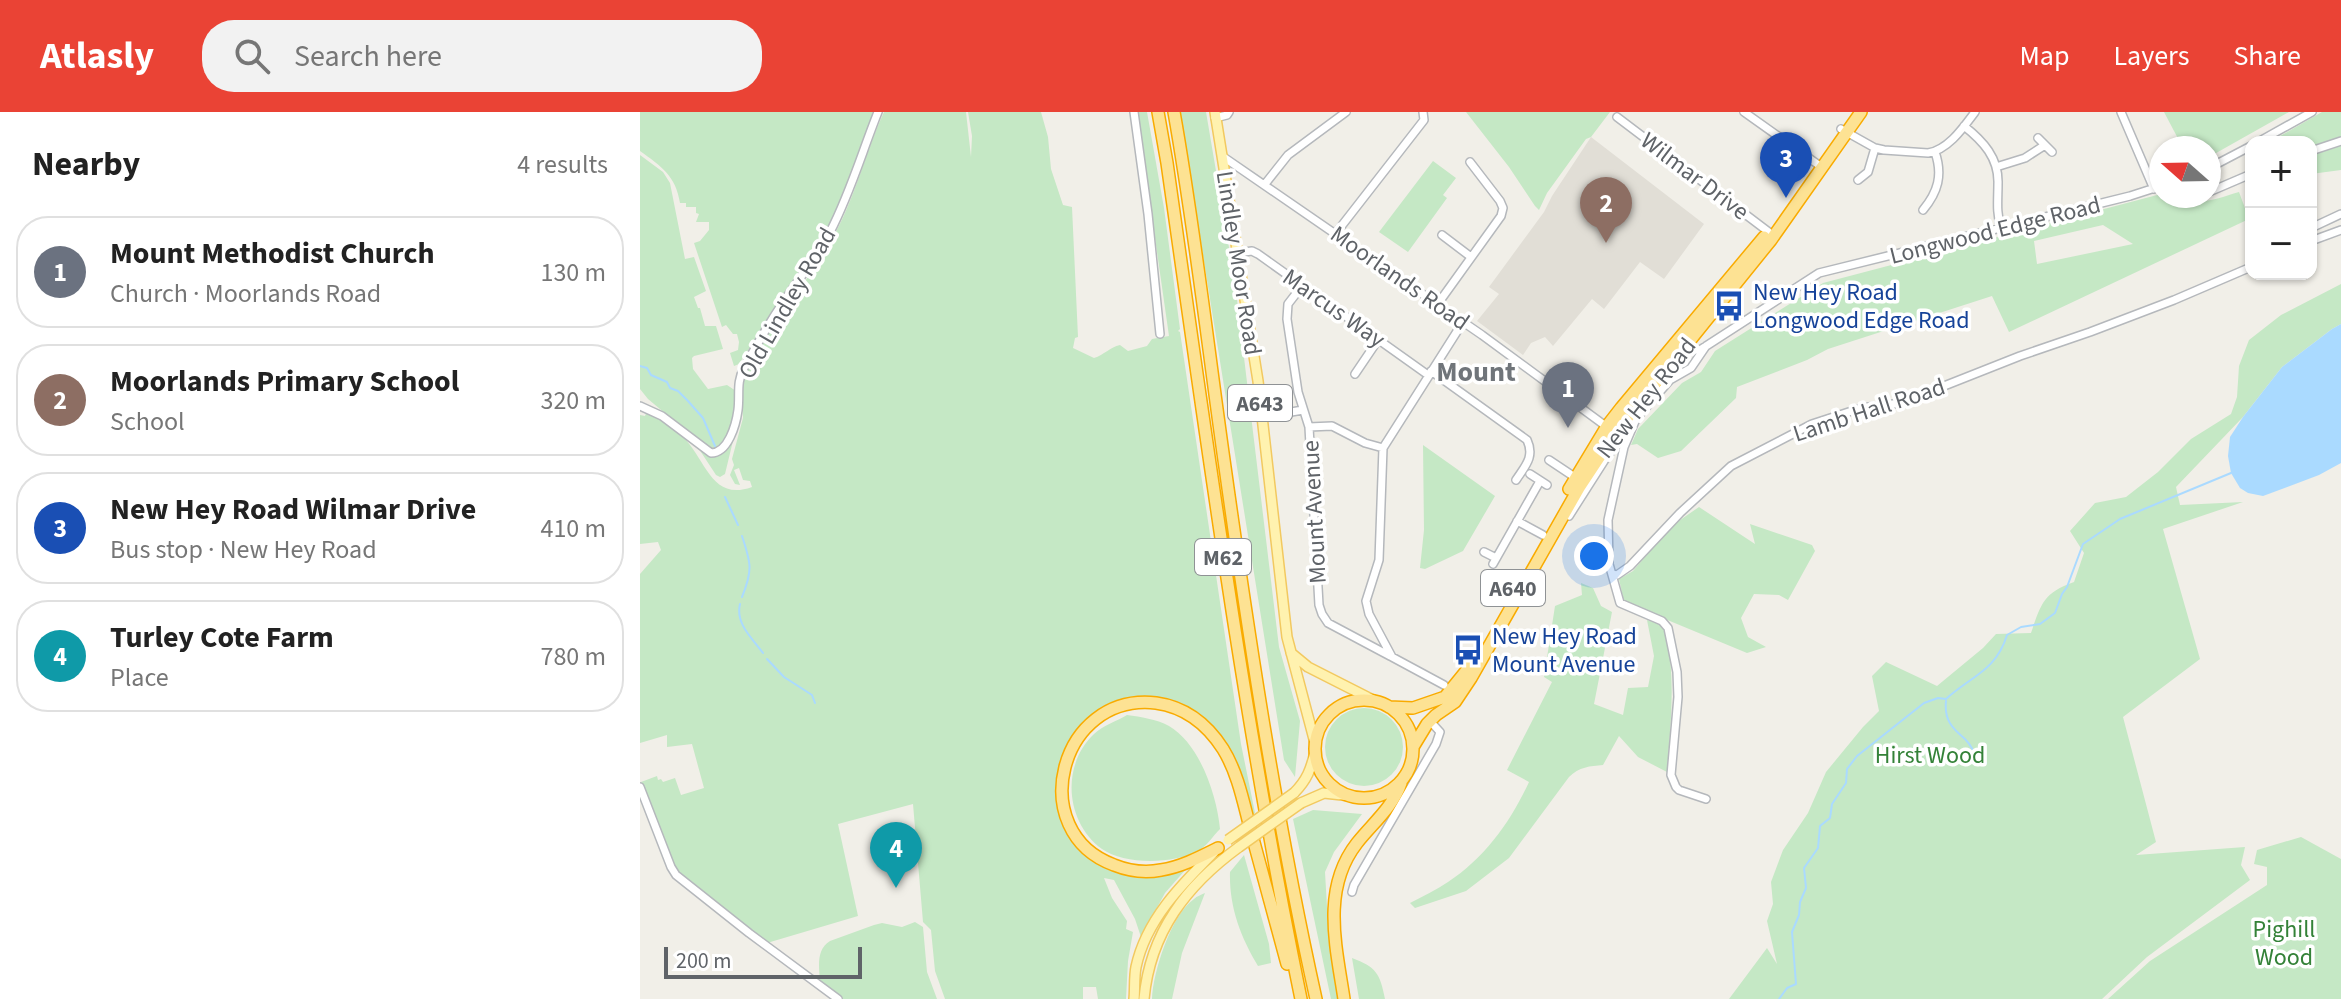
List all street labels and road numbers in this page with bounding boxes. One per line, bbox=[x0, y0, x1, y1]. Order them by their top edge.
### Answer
street label: Wilmar Drive bbox=[1633, 124, 1756, 229]
street label: Lindley Moor Road bbox=[1207, 168, 1270, 358]
street label: Longwood Edge Road bbox=[1886, 187, 2104, 274]
street label: Moorlands Road bbox=[1323, 217, 1476, 339]
street label: Old Lindley Road bbox=[730, 221, 845, 386]
street label: Marcus Way bbox=[1275, 260, 1392, 357]
street label: New Hey Road bbox=[1588, 330, 1705, 466]
street label: Lamb Hall Road bbox=[1789, 369, 1950, 452]
road number: A643 bbox=[1228, 385, 1292, 421]
street label: Mount Avenue bbox=[1293, 439, 1336, 585]
road number: M62 bbox=[1195, 539, 1251, 575]
road number: A640 bbox=[1481, 570, 1545, 606]

